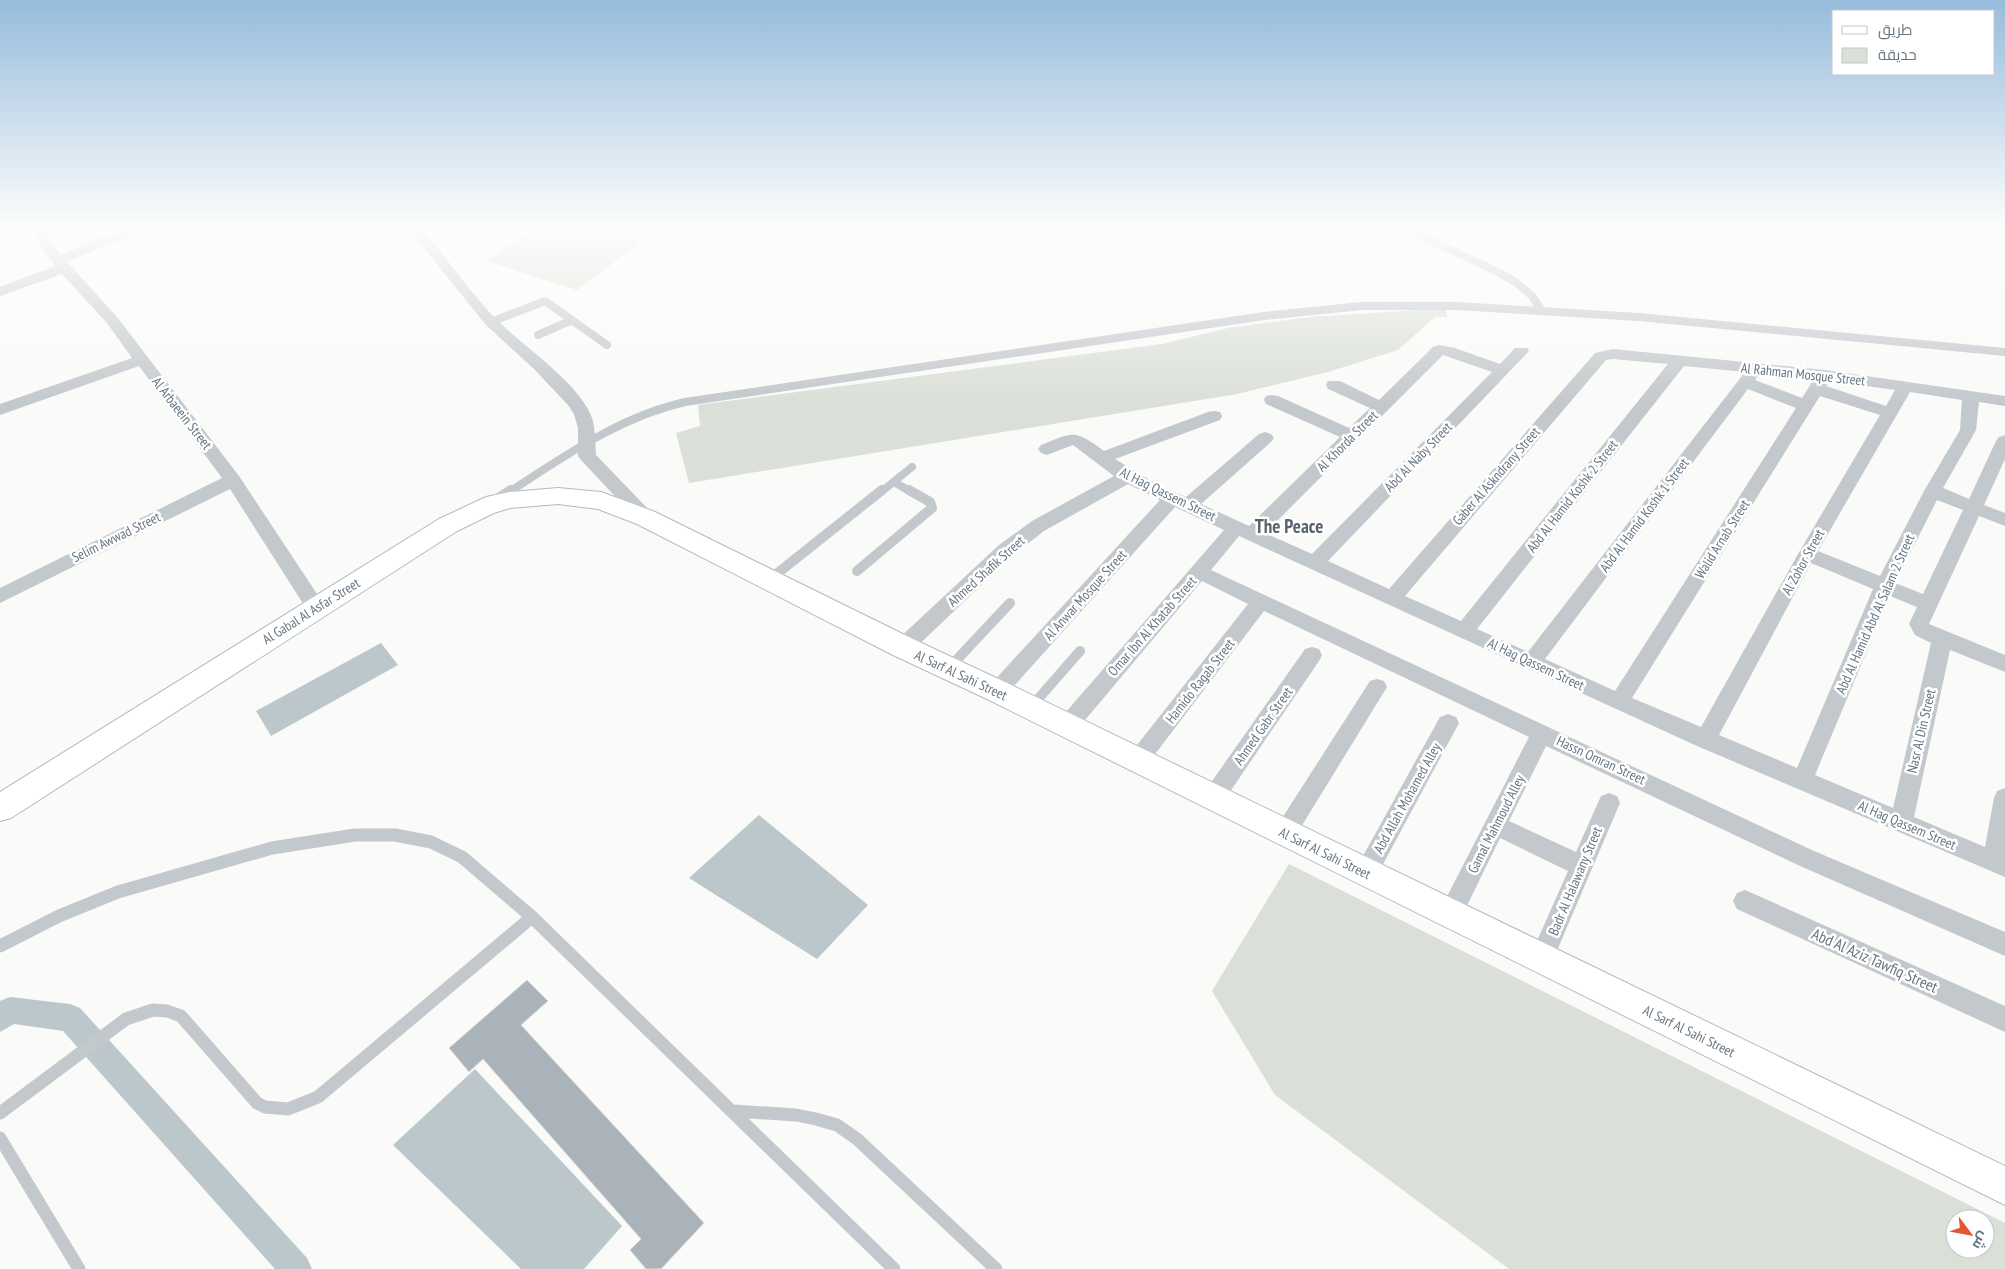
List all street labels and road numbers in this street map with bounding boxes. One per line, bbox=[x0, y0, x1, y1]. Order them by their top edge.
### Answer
street label: Al Rahman Mosque Street bbox=[1740, 359, 1866, 389]
street label: Al Arbaeein Street bbox=[148, 373, 216, 453]
street label: Al Khorda Street bbox=[1313, 406, 1382, 475]
street label: Abd Al Naby Street bbox=[1380, 418, 1456, 496]
street label: Gaber Al Askndrany Street bbox=[1448, 423, 1544, 529]
street label: Abd Al Hamid Koshk 2 Street bbox=[1522, 436, 1622, 556]
street label: Abd Al Hamid Koshk 1 Street bbox=[1595, 454, 1693, 576]
street label: Al Hag Qassem Street bbox=[1117, 463, 1219, 525]
street label: Walid Arnab Street bbox=[1691, 496, 1753, 582]
street label: Selim Awwad Street bbox=[69, 508, 163, 566]
street label: Al Zohor Street bbox=[1778, 526, 1828, 598]
street label: Abd Al Hamid Abd Al Salam 2 Street bbox=[1832, 531, 1918, 697]
street label: Ahmed Shafik Street bbox=[944, 532, 1028, 610]
street label: Al Anwar Mosque Street bbox=[1040, 546, 1130, 644]
street label: Omar Ibn Al Khatab Street bbox=[1104, 572, 1200, 680]
street label: Al Gabal Al Asfar Street bbox=[259, 574, 363, 648]
street label: Al Hag Qassem Street bbox=[1485, 634, 1587, 694]
street label: Hamido Ragab Street bbox=[1161, 635, 1239, 727]
street label: Al Sarf Al Sahi Street bbox=[912, 646, 1010, 704]
street label: Ahmed Gabr Street bbox=[1230, 683, 1297, 768]
street label: Nasr Al Din Street bbox=[1903, 687, 1939, 775]
street label: Hassn Omran Street bbox=[1554, 732, 1648, 789]
street label: Abd Allah Mohamed Alley bbox=[1369, 739, 1445, 856]
street label: Gamal Mahmoud Alley bbox=[1463, 771, 1529, 876]
street label: Al Hag Qassem Street bbox=[1855, 796, 1959, 854]
street label: Al Sarf Al Sahi Street bbox=[1276, 823, 1374, 883]
street label: Badr Al Halawany Street bbox=[1544, 824, 1606, 938]
street label: Abd Al Aziz Tawfiq Street bbox=[1809, 923, 1942, 997]
street label: Al Sarf Al Sahi Street bbox=[1640, 1001, 1738, 1061]

